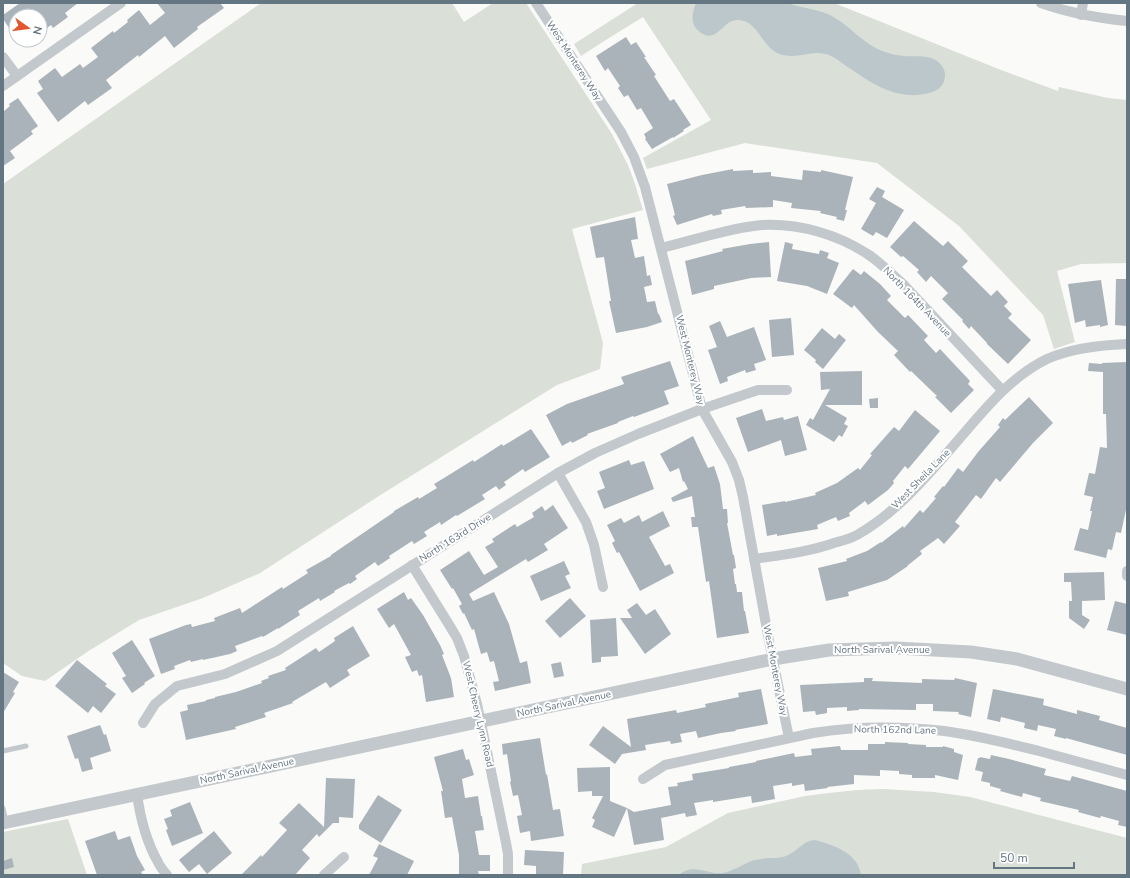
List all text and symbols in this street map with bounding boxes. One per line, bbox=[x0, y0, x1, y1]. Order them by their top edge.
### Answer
north arrow bbox=[8, 8, 48, 48]
street label: West Monterey Way bbox=[543, 18, 606, 104]
text: N bbox=[29, 24, 45, 36]
street label: North 164th Avenue bbox=[880, 264, 954, 340]
street label: West Monterey Way bbox=[672, 313, 708, 407]
street label: West Sheila Lane bbox=[889, 446, 953, 512]
street label: North 163rd Drive bbox=[416, 510, 494, 566]
street label: West Monterey Way bbox=[759, 623, 791, 718]
street label: North Sarival Avenue bbox=[834, 643, 930, 657]
street label: West Cheery Lynn Road bbox=[459, 660, 497, 769]
street label: North Sarival Avenue bbox=[516, 687, 612, 721]
street label: North 162nd Lane bbox=[854, 722, 936, 738]
street label: North Sarival Avenue bbox=[199, 754, 295, 788]
scale bar bbox=[994, 844, 1074, 870]
text: 50 m bbox=[1000, 850, 1028, 866]

